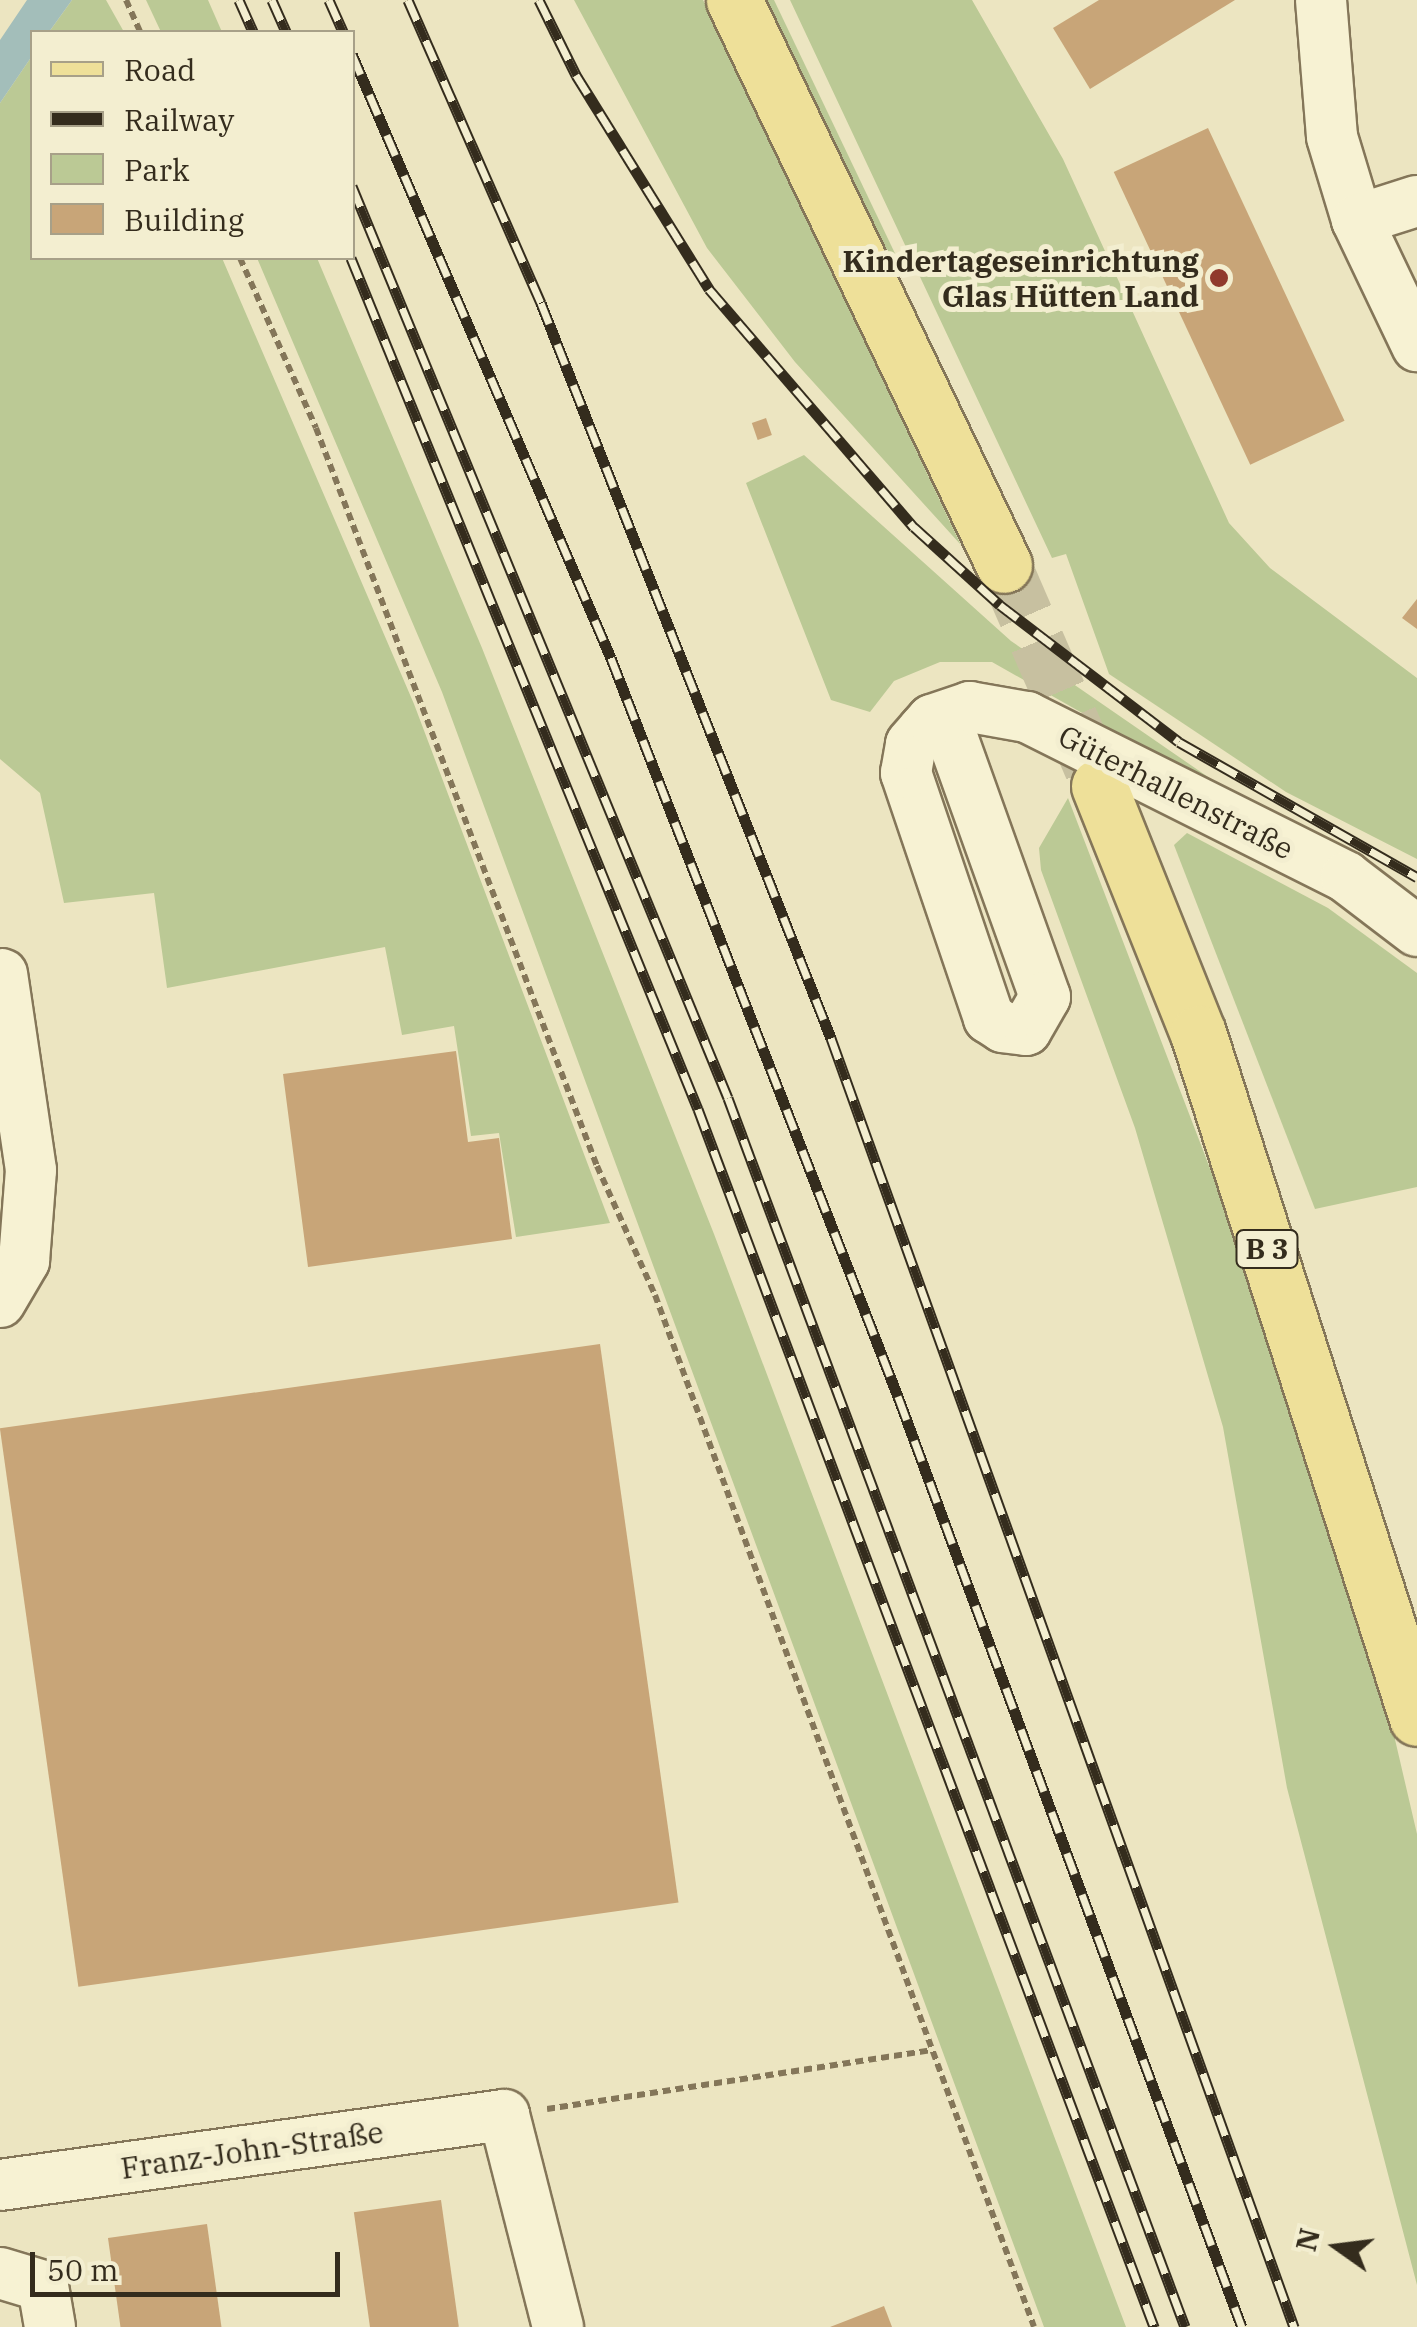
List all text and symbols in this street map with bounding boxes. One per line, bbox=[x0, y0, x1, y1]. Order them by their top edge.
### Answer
legend bbox=[30, 30, 355, 260]
text: Road bbox=[124, 50, 196, 89]
text: Railway bbox=[124, 100, 234, 139]
text: Park bbox=[124, 150, 190, 189]
text: Building bbox=[124, 200, 244, 239]
place label: Kindertageseinrichtung Glas Hütten Land bbox=[843, 243, 1199, 314]
marker: Kindertageseinrichtung Glas Hütten Land bbox=[1208, 267, 1230, 289]
street label: Güterhallenstraße bbox=[1053, 717, 1299, 867]
road number: B 3 bbox=[1234, 1226, 1300, 1272]
street label: Franz-John-Straße bbox=[118, 2114, 386, 2186]
north arrow bbox=[1287, 2197, 1387, 2297]
text: N bbox=[1287, 2224, 1328, 2255]
scale bar bbox=[35, 2232, 345, 2294]
text: 50 m bbox=[47, 2250, 119, 2289]

